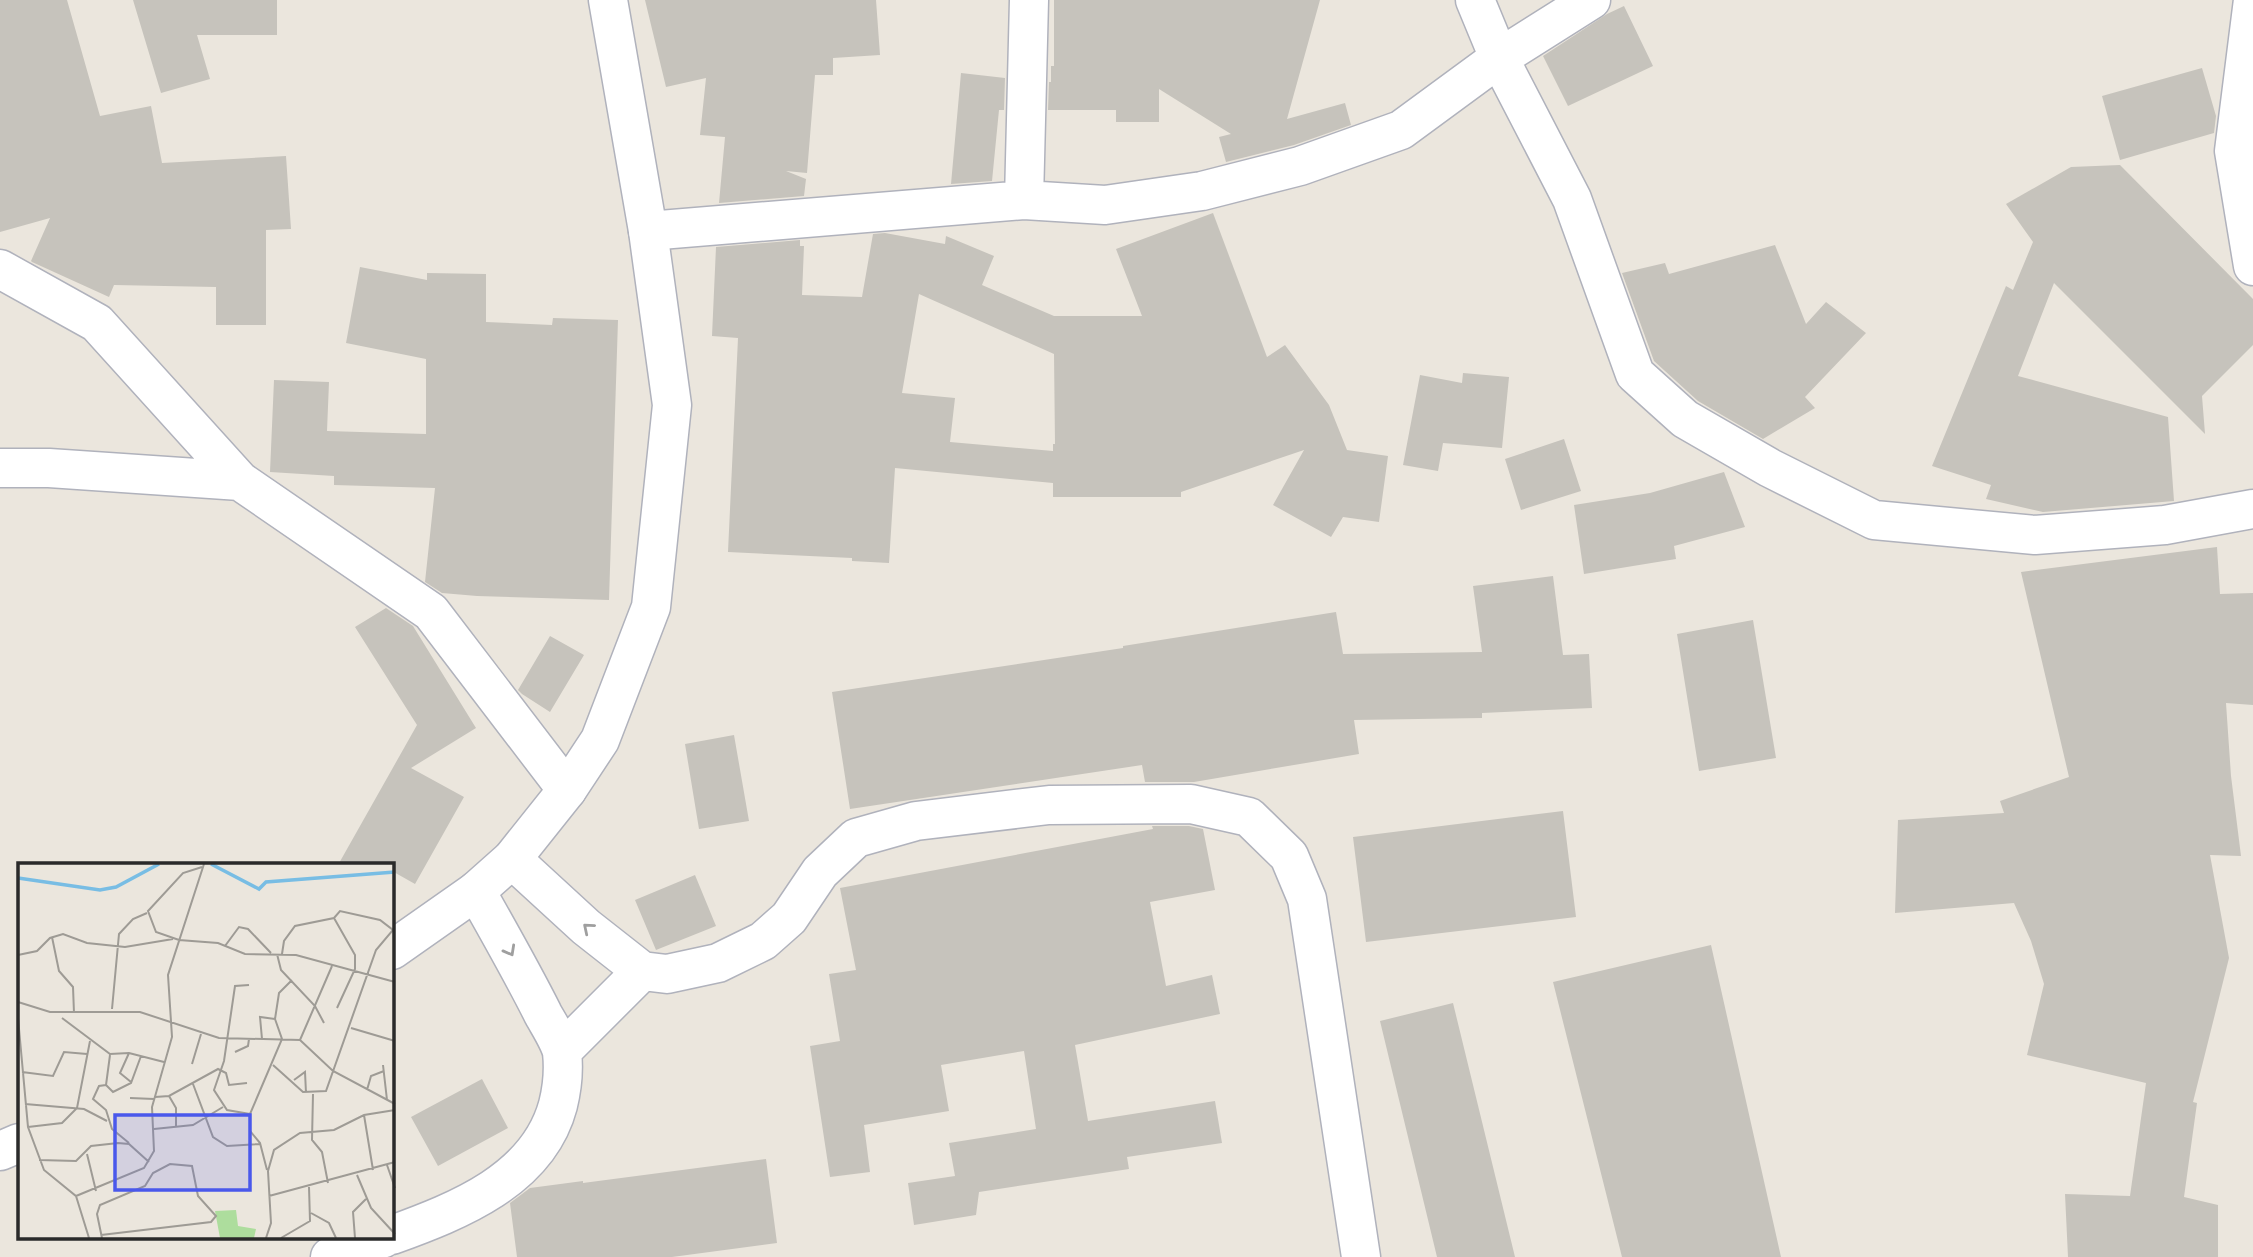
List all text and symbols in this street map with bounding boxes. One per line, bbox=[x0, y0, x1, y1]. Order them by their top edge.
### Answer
inset map bbox=[18, 863, 394, 1240]
one-way arrow bbox=[584, 924, 597, 936]
one-way arrow bbox=[502, 944, 515, 956]

